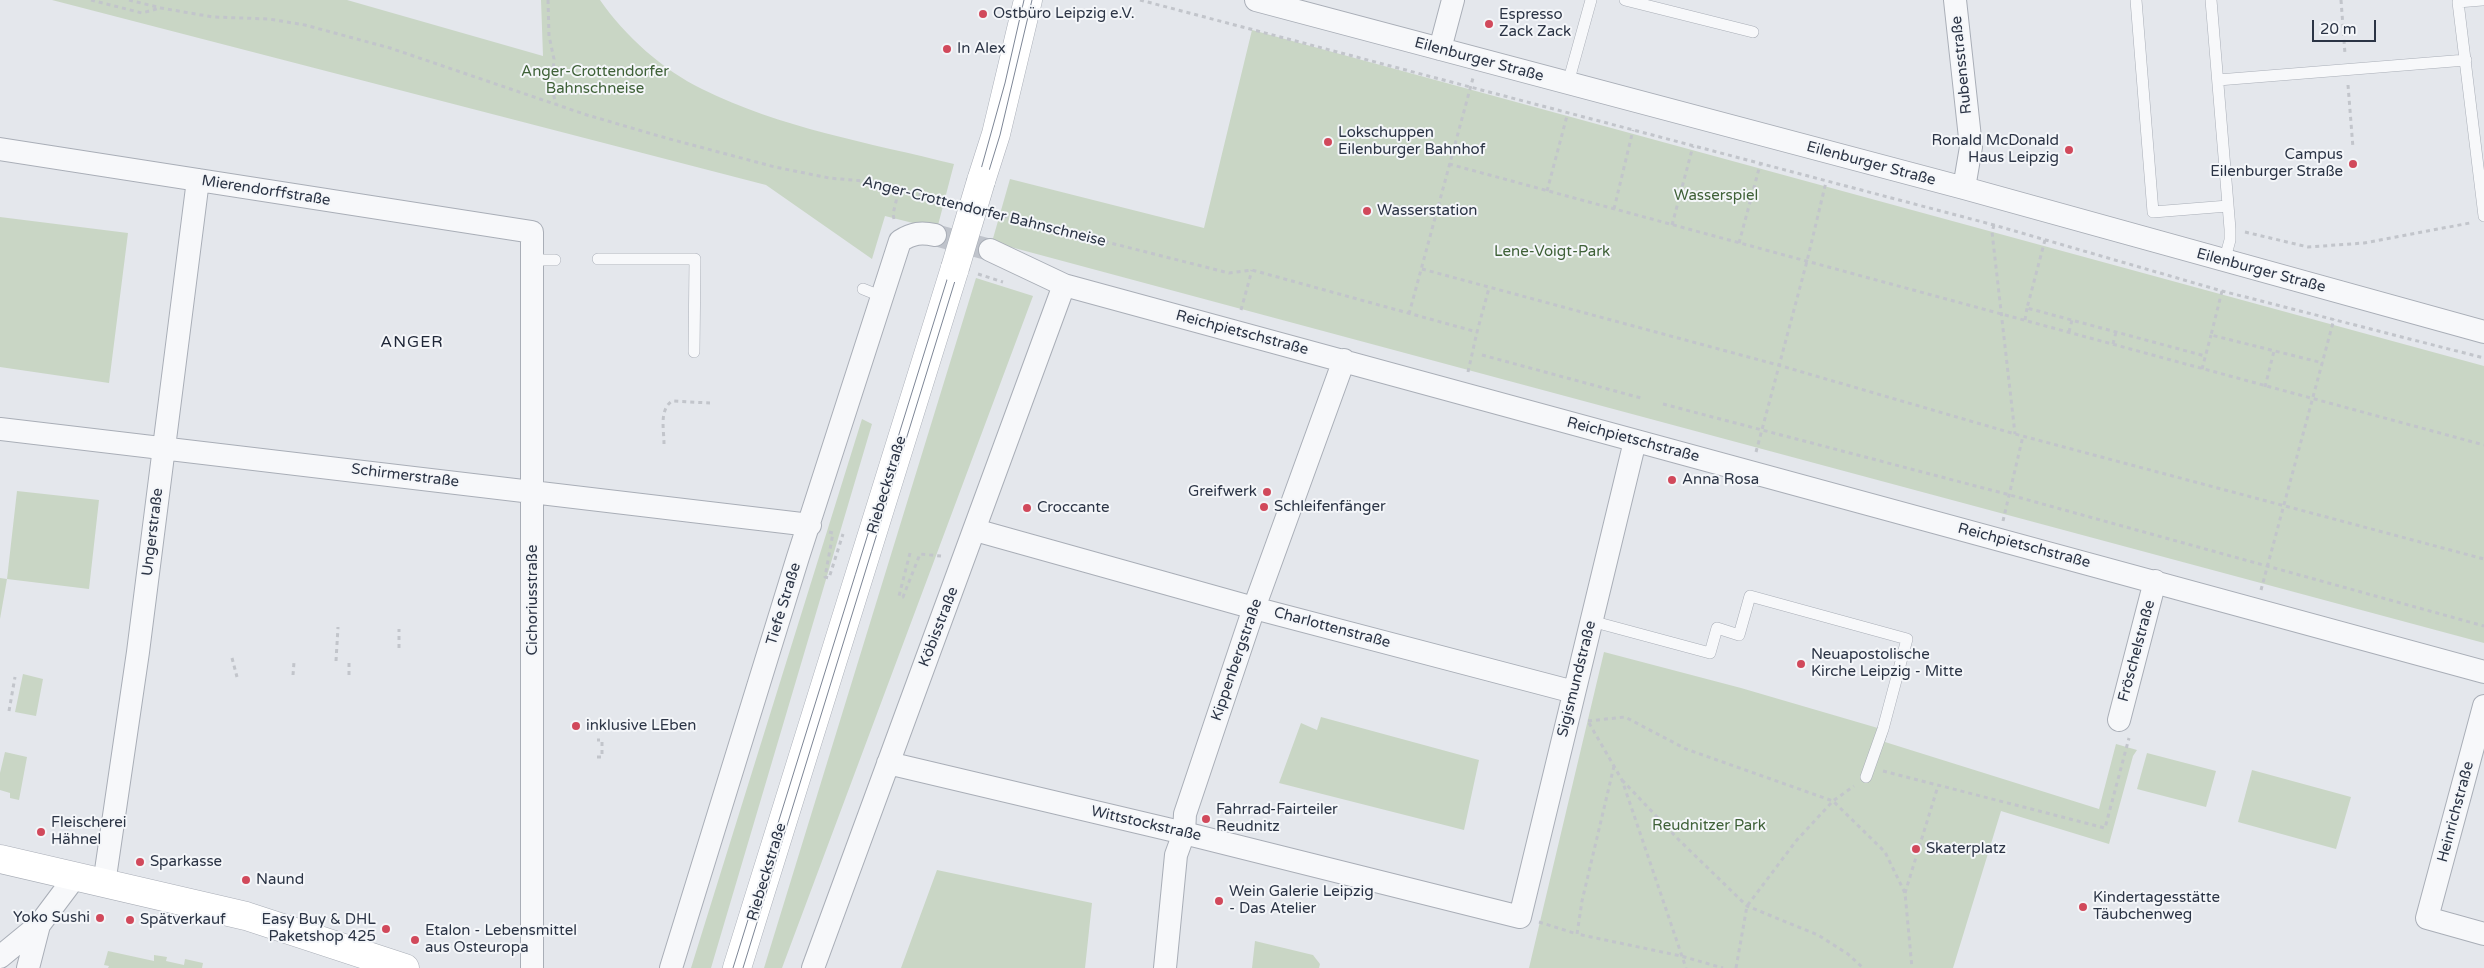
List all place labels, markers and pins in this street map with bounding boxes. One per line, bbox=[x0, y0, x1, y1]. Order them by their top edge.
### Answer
place label: Ostbüro Leipzig e.V. bbox=[993, 5, 1135, 23]
place label: Espresso Zack Zack bbox=[1499, 6, 1571, 41]
marker: Ostbüro Leipzig e.V. bbox=[977, 8, 989, 20]
marker: Espresso Zack Zack bbox=[1483, 18, 1495, 30]
place label: In Alex bbox=[957, 40, 1006, 58]
marker: In Alex bbox=[941, 43, 953, 55]
place label: Lokschuppen Eilenburger Bahnhof bbox=[1338, 124, 1485, 159]
place label: Ronald McDonald Haus Leipzig bbox=[1931, 132, 2059, 167]
marker: Lokschuppen Eilenburger Bahnhof bbox=[1322, 136, 1334, 148]
marker: Ronald McDonald Haus Leipzig bbox=[2063, 144, 2075, 156]
place label: Campus Eilenburger Straße bbox=[2210, 146, 2343, 181]
marker: Campus Eilenburger Straße bbox=[2347, 158, 2359, 170]
place label: Wasserstation bbox=[1377, 202, 1477, 220]
marker: Wasserstation bbox=[1361, 205, 1373, 217]
place label: Anna Rosa bbox=[1682, 471, 1759, 489]
marker: Anna Rosa bbox=[1666, 474, 1678, 486]
place label: Greifwerk bbox=[1188, 483, 1257, 501]
marker: Greifwerk bbox=[1261, 486, 1273, 498]
place label: Schleifenfänger bbox=[1274, 498, 1386, 516]
place label: Croccante bbox=[1037, 499, 1109, 517]
marker: Schleifenfänger bbox=[1258, 501, 1270, 513]
marker: Croccante bbox=[1021, 502, 1033, 514]
place label: Neuapostolische Kirche Leipzig - Mitte bbox=[1811, 646, 1963, 681]
marker: Neuapostolische Kirche Leipzig - Mitte bbox=[1795, 658, 1807, 670]
place label: inklusive LEben bbox=[586, 717, 696, 735]
marker: inklusive LEben bbox=[570, 720, 582, 732]
place label: Fahrrad-Fairteiler Reudnitz bbox=[1216, 801, 1338, 836]
marker: Fahrrad-Fairteiler Reudnitz bbox=[1200, 813, 1212, 825]
place label: Fleischerei Hähnel bbox=[51, 814, 127, 849]
marker: Fleischerei Hähnel bbox=[35, 826, 47, 838]
place label: Skaterplatz bbox=[1926, 840, 2006, 858]
marker: Skaterplatz bbox=[1910, 843, 1922, 855]
place label: Sparkasse bbox=[150, 853, 222, 871]
marker: Sparkasse bbox=[134, 856, 146, 868]
place label: Naund bbox=[256, 871, 304, 889]
marker: Naund bbox=[240, 874, 252, 886]
place label: Wein Galerie Leipzig - Das Atelier bbox=[1229, 883, 1374, 918]
place label: Kindertagesstätte Täubchenweg bbox=[2093, 889, 2220, 924]
marker: Wein Galerie Leipzig - Das Atelier bbox=[1213, 895, 1225, 907]
marker: Kindertagesstätte Täubchenweg bbox=[2077, 901, 2089, 913]
place label: Yoko Sushi bbox=[13, 909, 90, 927]
place label: Spätverkauf bbox=[140, 911, 226, 929]
place label: Easy Buy & DHL Paketshop 425 bbox=[262, 911, 376, 946]
marker: Yoko Sushi bbox=[94, 912, 106, 924]
marker: Spätverkauf bbox=[124, 914, 136, 926]
place label: Etalon - Lebensmittel aus Osteuropa bbox=[425, 922, 577, 957]
marker: Easy Buy & DHL Paketshop 425 bbox=[380, 923, 392, 935]
marker: Etalon - Lebensmittel aus Osteuropa bbox=[409, 934, 421, 946]

